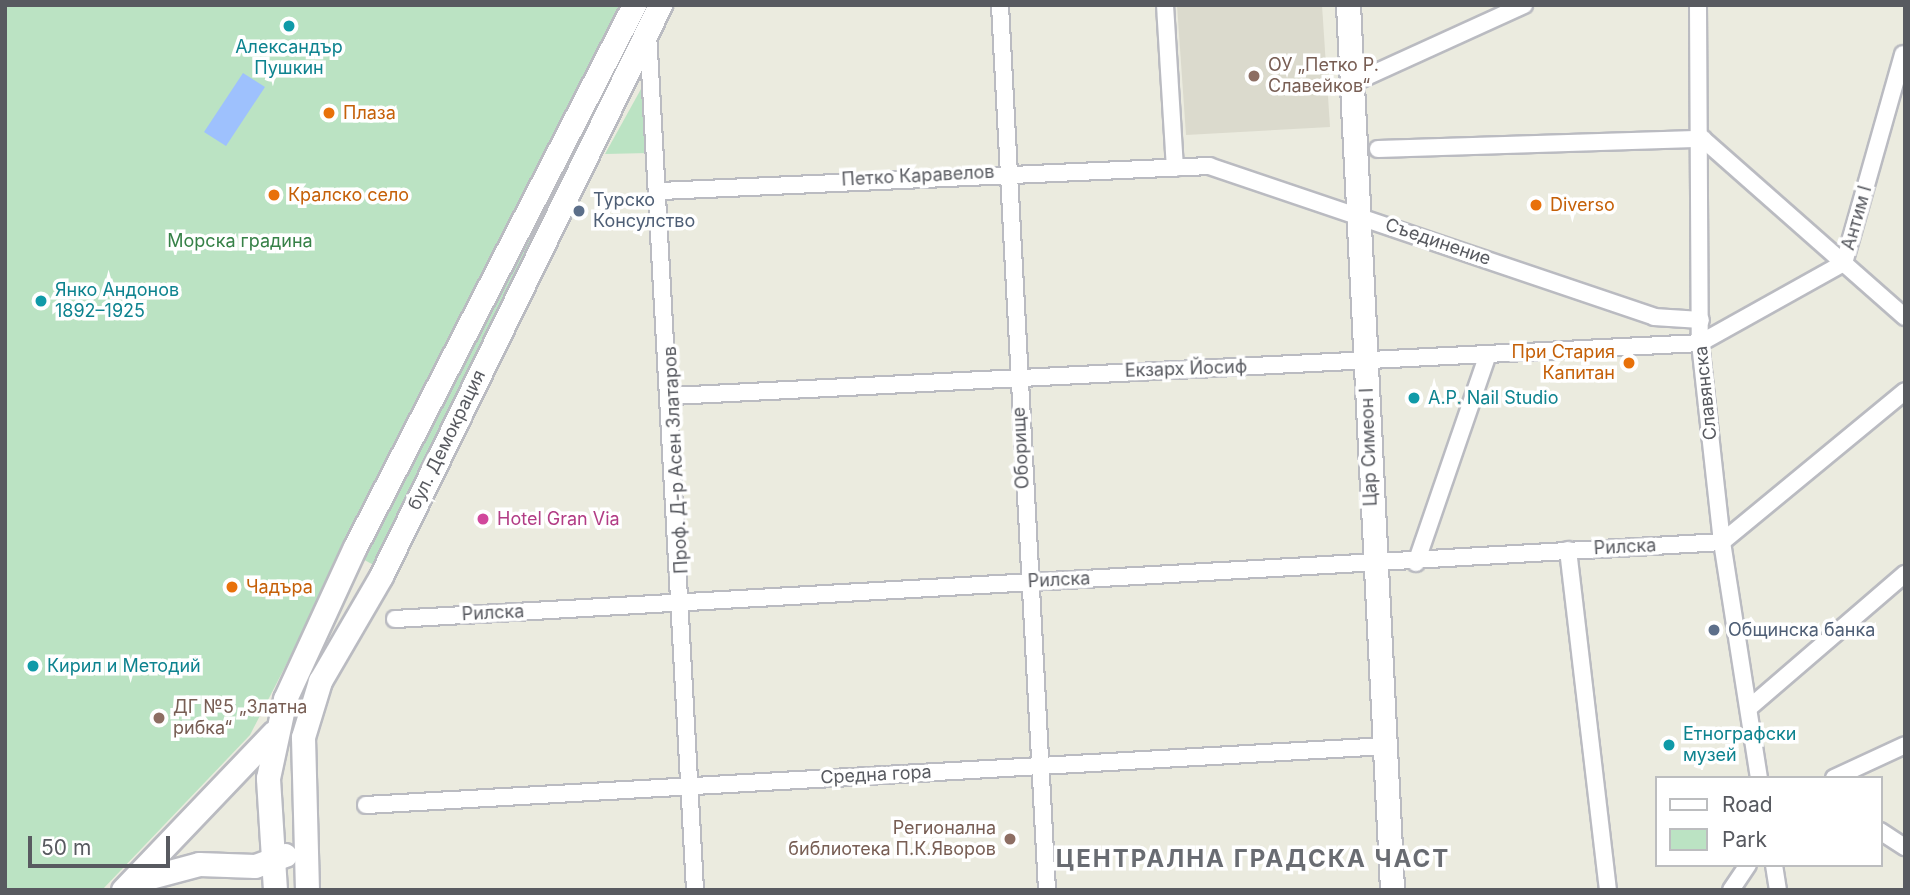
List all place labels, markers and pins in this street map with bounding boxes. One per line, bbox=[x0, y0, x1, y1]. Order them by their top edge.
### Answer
marker: Александър Пушкин bbox=[281, 18, 297, 34]
place label: Александър Пушкин bbox=[235, 37, 343, 80]
place label: ОУ „Петко Р. Славейков“ bbox=[1268, 55, 1379, 98]
marker: ОУ „Петко Р. Славейков“ bbox=[1246, 68, 1262, 84]
place label: Плаза bbox=[343, 102, 396, 124]
marker: Плаза bbox=[321, 105, 337, 121]
place label: Кралско село bbox=[288, 184, 409, 206]
marker: Кралско село bbox=[266, 187, 282, 203]
place label: Турско Консулство bbox=[593, 190, 695, 232]
place label: Diverso bbox=[1550, 194, 1615, 216]
marker: Diverso bbox=[1528, 197, 1544, 213]
marker: Турско Консулство bbox=[571, 203, 587, 219]
place label: Янко Андонов 1892–1925 bbox=[55, 280, 179, 322]
marker: Янко Андонов 1892–1925 bbox=[33, 293, 49, 309]
place label: При Стария Капитан bbox=[1512, 342, 1615, 384]
marker: При Стария Капитан bbox=[1621, 355, 1637, 371]
place label: A.P. Nail Studio bbox=[1428, 387, 1558, 409]
marker: A.P. Nail Studio bbox=[1406, 390, 1422, 406]
place label: Hotel Gran Via bbox=[497, 508, 620, 530]
marker: Hotel Gran Via bbox=[475, 511, 491, 527]
place label: Чадъра bbox=[246, 576, 313, 598]
marker: Чадъра bbox=[224, 579, 240, 595]
place label: Общинска банка bbox=[1728, 619, 1875, 641]
marker: Общинска банка bbox=[1706, 622, 1722, 638]
place label: Кирил и Методий bbox=[47, 655, 201, 677]
marker: Кирил и Методий bbox=[25, 658, 41, 674]
place label: ДГ №5 „Златна рибка“ bbox=[173, 697, 307, 740]
marker: ДГ №5 „Златна рибка“ bbox=[151, 710, 167, 726]
place label: Етнографски музей bbox=[1683, 724, 1796, 766]
marker: Етнографски музей bbox=[1661, 737, 1677, 753]
place label: Регионална библиотека П.К.Яворов bbox=[788, 818, 996, 860]
marker: Регионална библиотека П.К.Яворов bbox=[1002, 831, 1018, 847]

